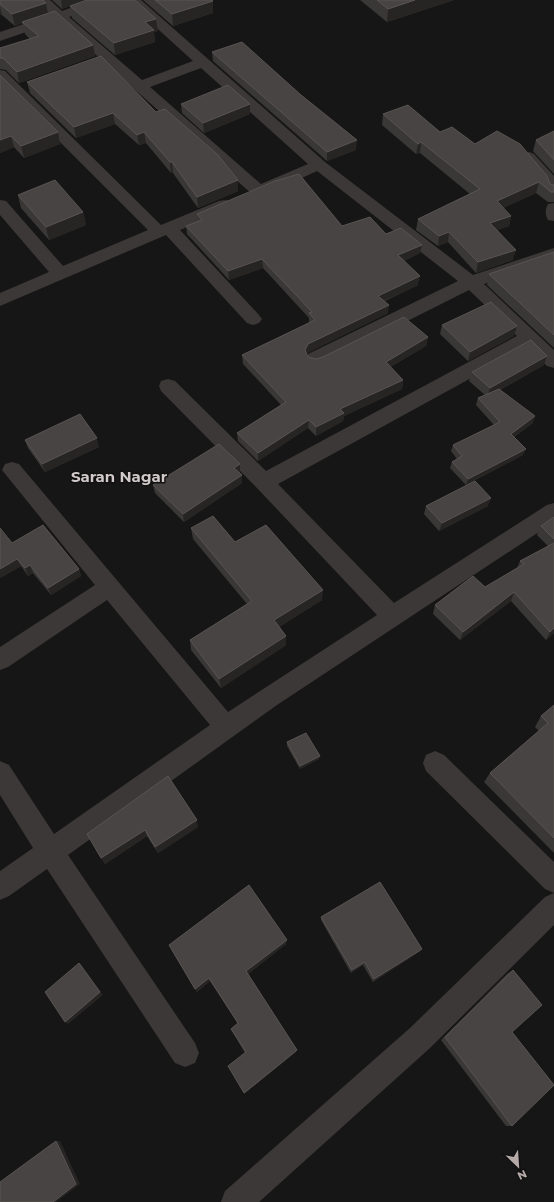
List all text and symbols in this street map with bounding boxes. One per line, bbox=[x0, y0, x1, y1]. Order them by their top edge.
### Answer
district label: Saran Nagar bbox=[71, 467, 168, 486]
north arrow bbox=[498, 1146, 538, 1186]
text: N bbox=[515, 1167, 529, 1183]

